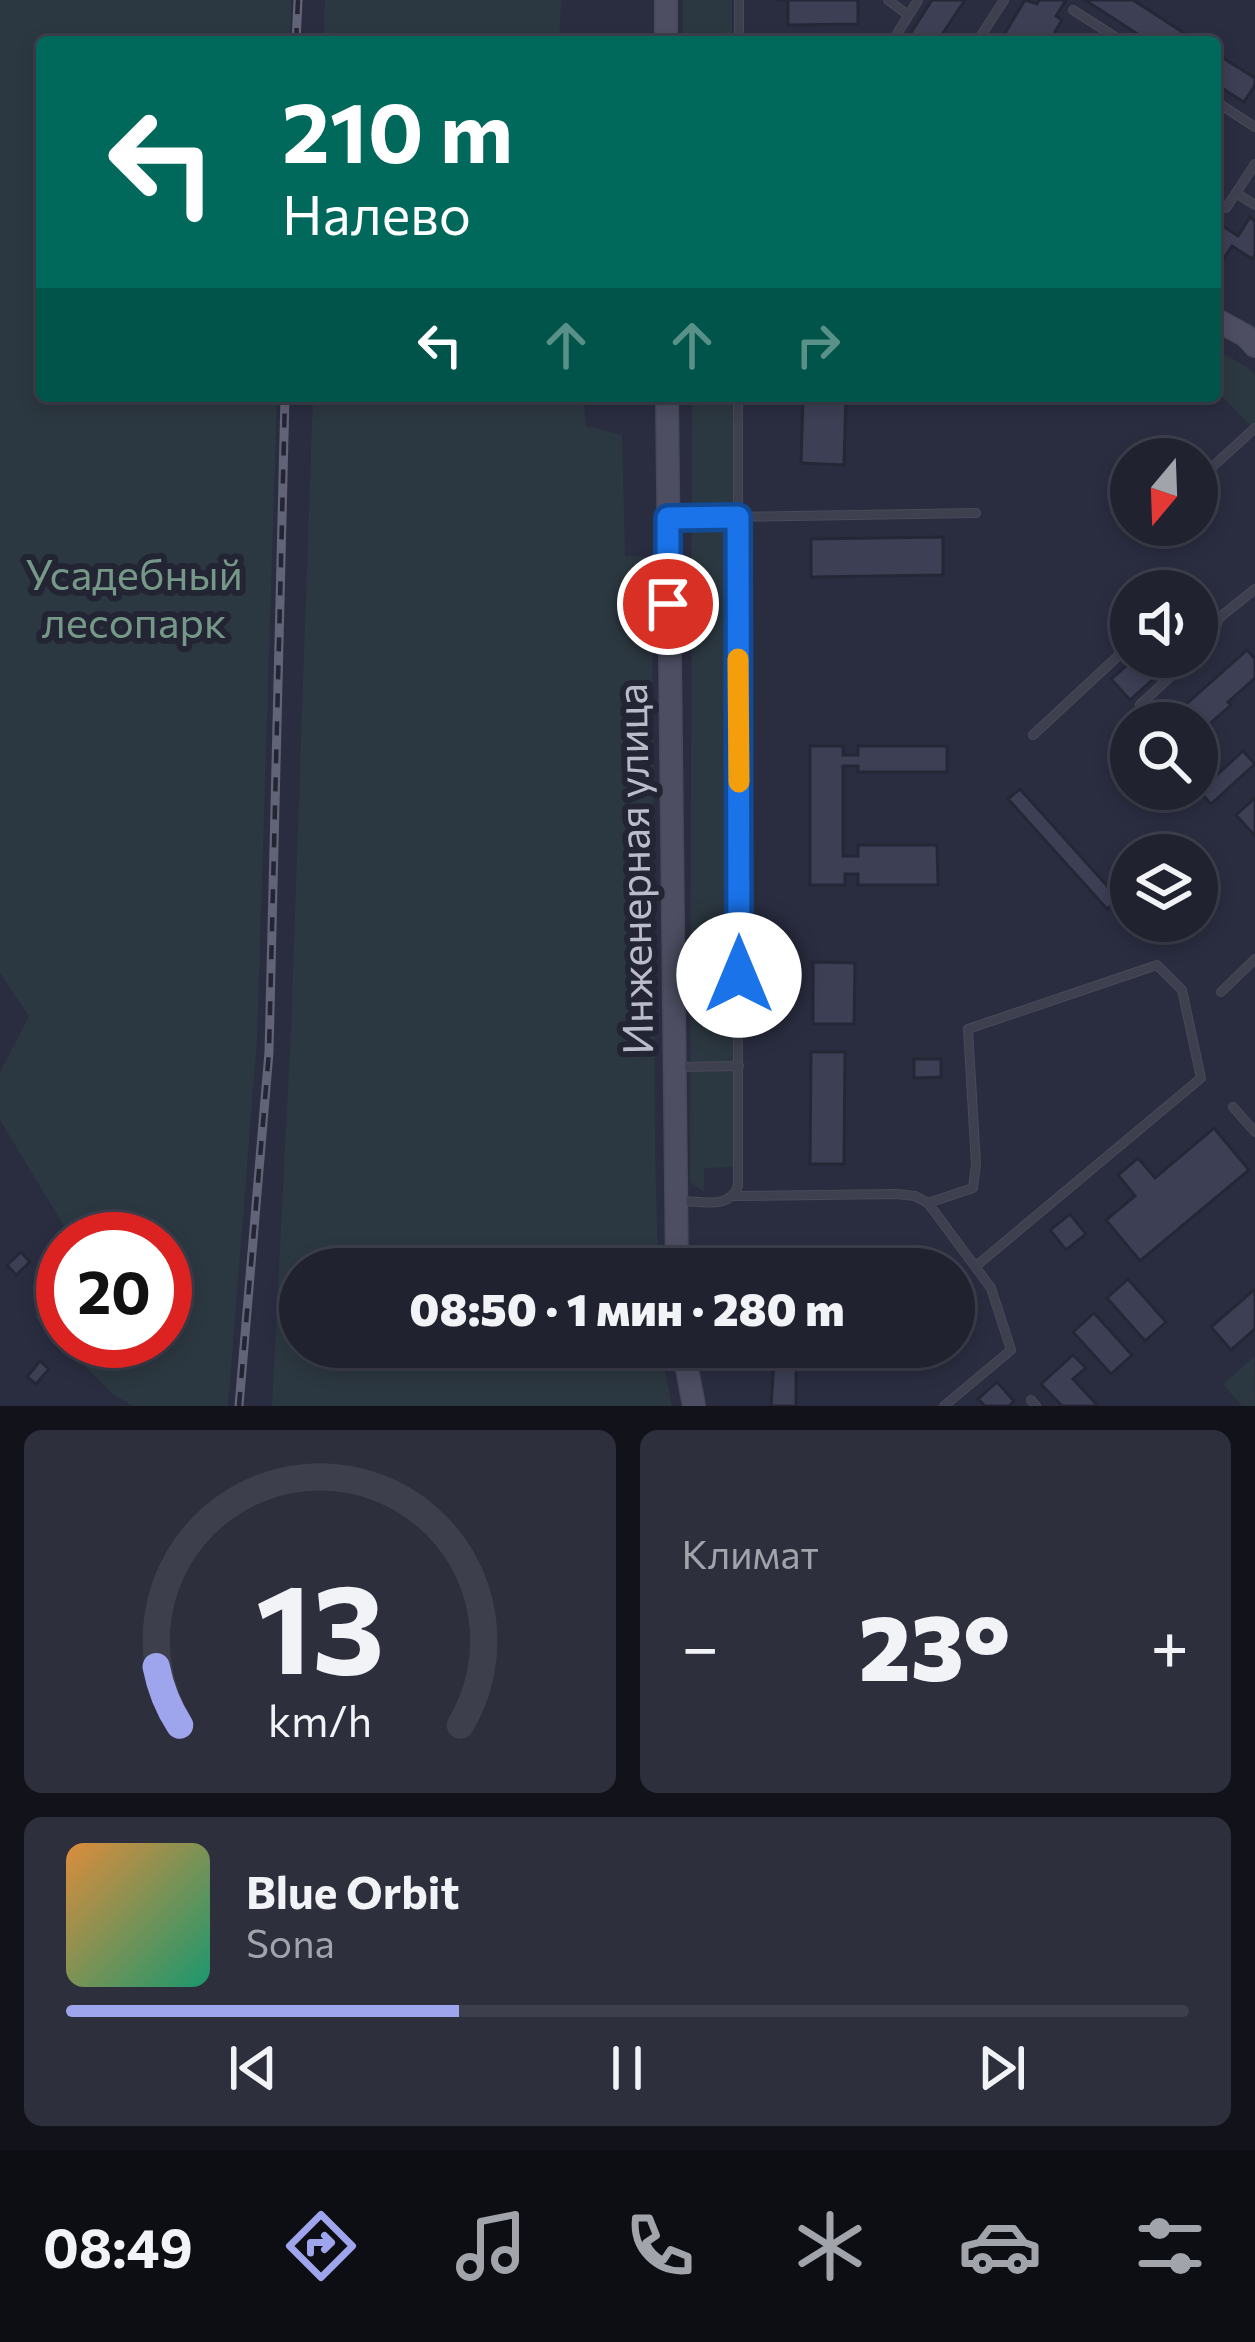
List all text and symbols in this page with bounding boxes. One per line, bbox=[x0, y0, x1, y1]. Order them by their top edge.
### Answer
text: 210 m bbox=[282, 78, 513, 180]
icon: left bbox=[84, 84, 240, 240]
text: Налево bbox=[282, 180, 471, 246]
icon: left bbox=[407, 312, 473, 378]
icon: ahead bbox=[533, 312, 599, 378]
icon: ahead bbox=[659, 312, 725, 378]
icon: right bbox=[785, 312, 851, 378]
north arrow bbox=[1110, 438, 1218, 546]
map controls bbox=[1110, 438, 1218, 942]
park label: Усадебный лесопарк bbox=[25, 547, 243, 647]
pin bbox=[617, 553, 719, 655]
button: sound bbox=[1110, 570, 1218, 678]
icon: arrive bbox=[635, 571, 701, 637]
street label: Инженерная улица bbox=[604, 683, 662, 1055]
button: search bbox=[1110, 702, 1218, 810]
button: layers bbox=[1110, 834, 1218, 942]
position arrow bbox=[676, 912, 802, 1038]
speed limit sign: 20 bbox=[36, 1212, 192, 1368]
text: 08:50 · 1 мин · 280 m bbox=[409, 1280, 845, 1335]
text: Климат bbox=[682, 1529, 819, 1577]
text: 13 bbox=[255, 1547, 384, 1700]
text: 23° bbox=[859, 1589, 1010, 1700]
text: − bbox=[682, 1604, 719, 1685]
text: + bbox=[1150, 1604, 1189, 1685]
text: km/h bbox=[268, 1692, 372, 1745]
text: Blue Orbit bbox=[246, 1863, 459, 1918]
text: Sona bbox=[246, 1918, 335, 1966]
icon: previous bbox=[220, 2035, 286, 2101]
icon: pause bbox=[594, 2035, 660, 2101]
icon: next bbox=[969, 2035, 1035, 2101]
icon: directions bbox=[279, 2204, 363, 2288]
icon: music bbox=[449, 2204, 533, 2288]
icon: phone bbox=[618, 2204, 702, 2288]
icon: climate bbox=[788, 2204, 872, 2288]
icon: car bbox=[958, 2204, 1042, 2288]
icon: filters bbox=[1128, 2204, 1212, 2288]
text: 08:49 bbox=[43, 2213, 193, 2279]

